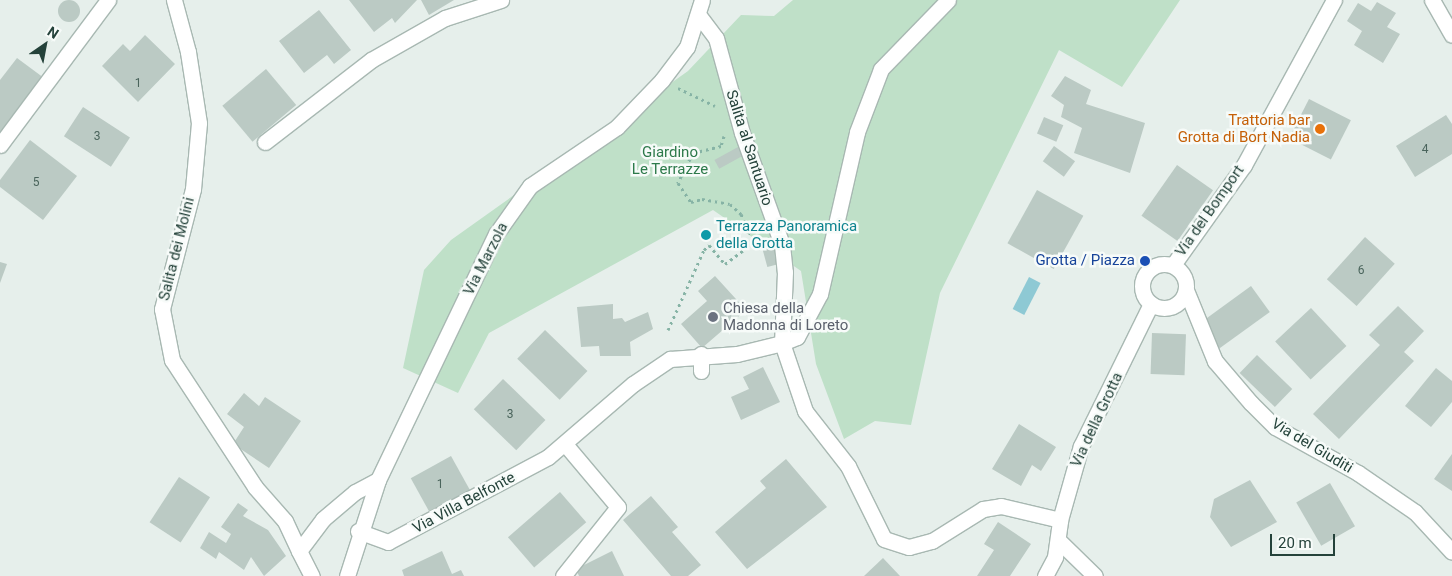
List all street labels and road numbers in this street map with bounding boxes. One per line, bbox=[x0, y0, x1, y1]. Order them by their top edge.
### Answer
street label: Salita al Santuario bbox=[722, 88, 776, 208]
street label: Via del Bomport bbox=[1172, 162, 1248, 260]
street label: Salita dei Molini bbox=[155, 195, 199, 303]
street label: Via Marzola bbox=[460, 220, 512, 298]
street label: Via della Grotta bbox=[1067, 370, 1127, 470]
street label: Via del Giuditi bbox=[1268, 415, 1356, 477]
street label: Via Villa Belfonte bbox=[410, 468, 518, 538]

